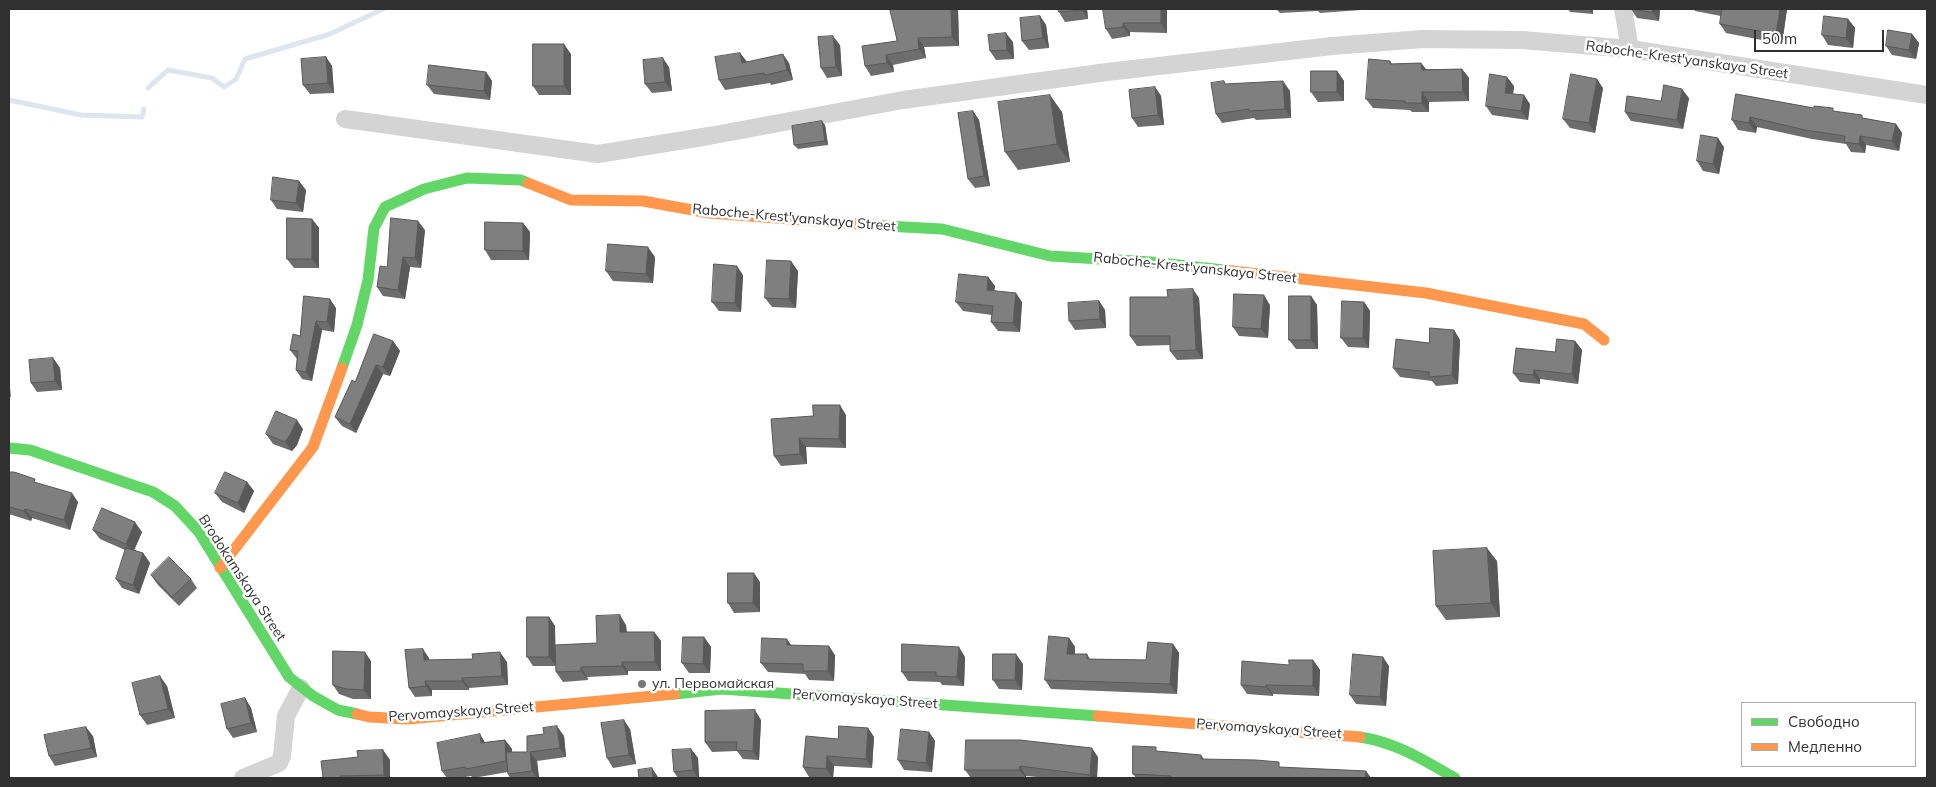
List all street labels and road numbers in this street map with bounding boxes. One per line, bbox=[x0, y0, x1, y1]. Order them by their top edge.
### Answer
street label: Raboche-Krest'yanskaya Street bbox=[1585, 37, 1789, 83]
street label: Raboche-Krest'yanskaya Street bbox=[692, 201, 896, 235]
street label: Raboche-Krest'yanskaya Street bbox=[1093, 249, 1297, 287]
street label: Brodokamskaya Street bbox=[195, 512, 289, 644]
street label: Pervomayskaya Street bbox=[792, 686, 938, 712]
street label: Pervomayskaya Street bbox=[388, 699, 534, 725]
street label: Pervomayskaya Street bbox=[1196, 716, 1342, 742]

